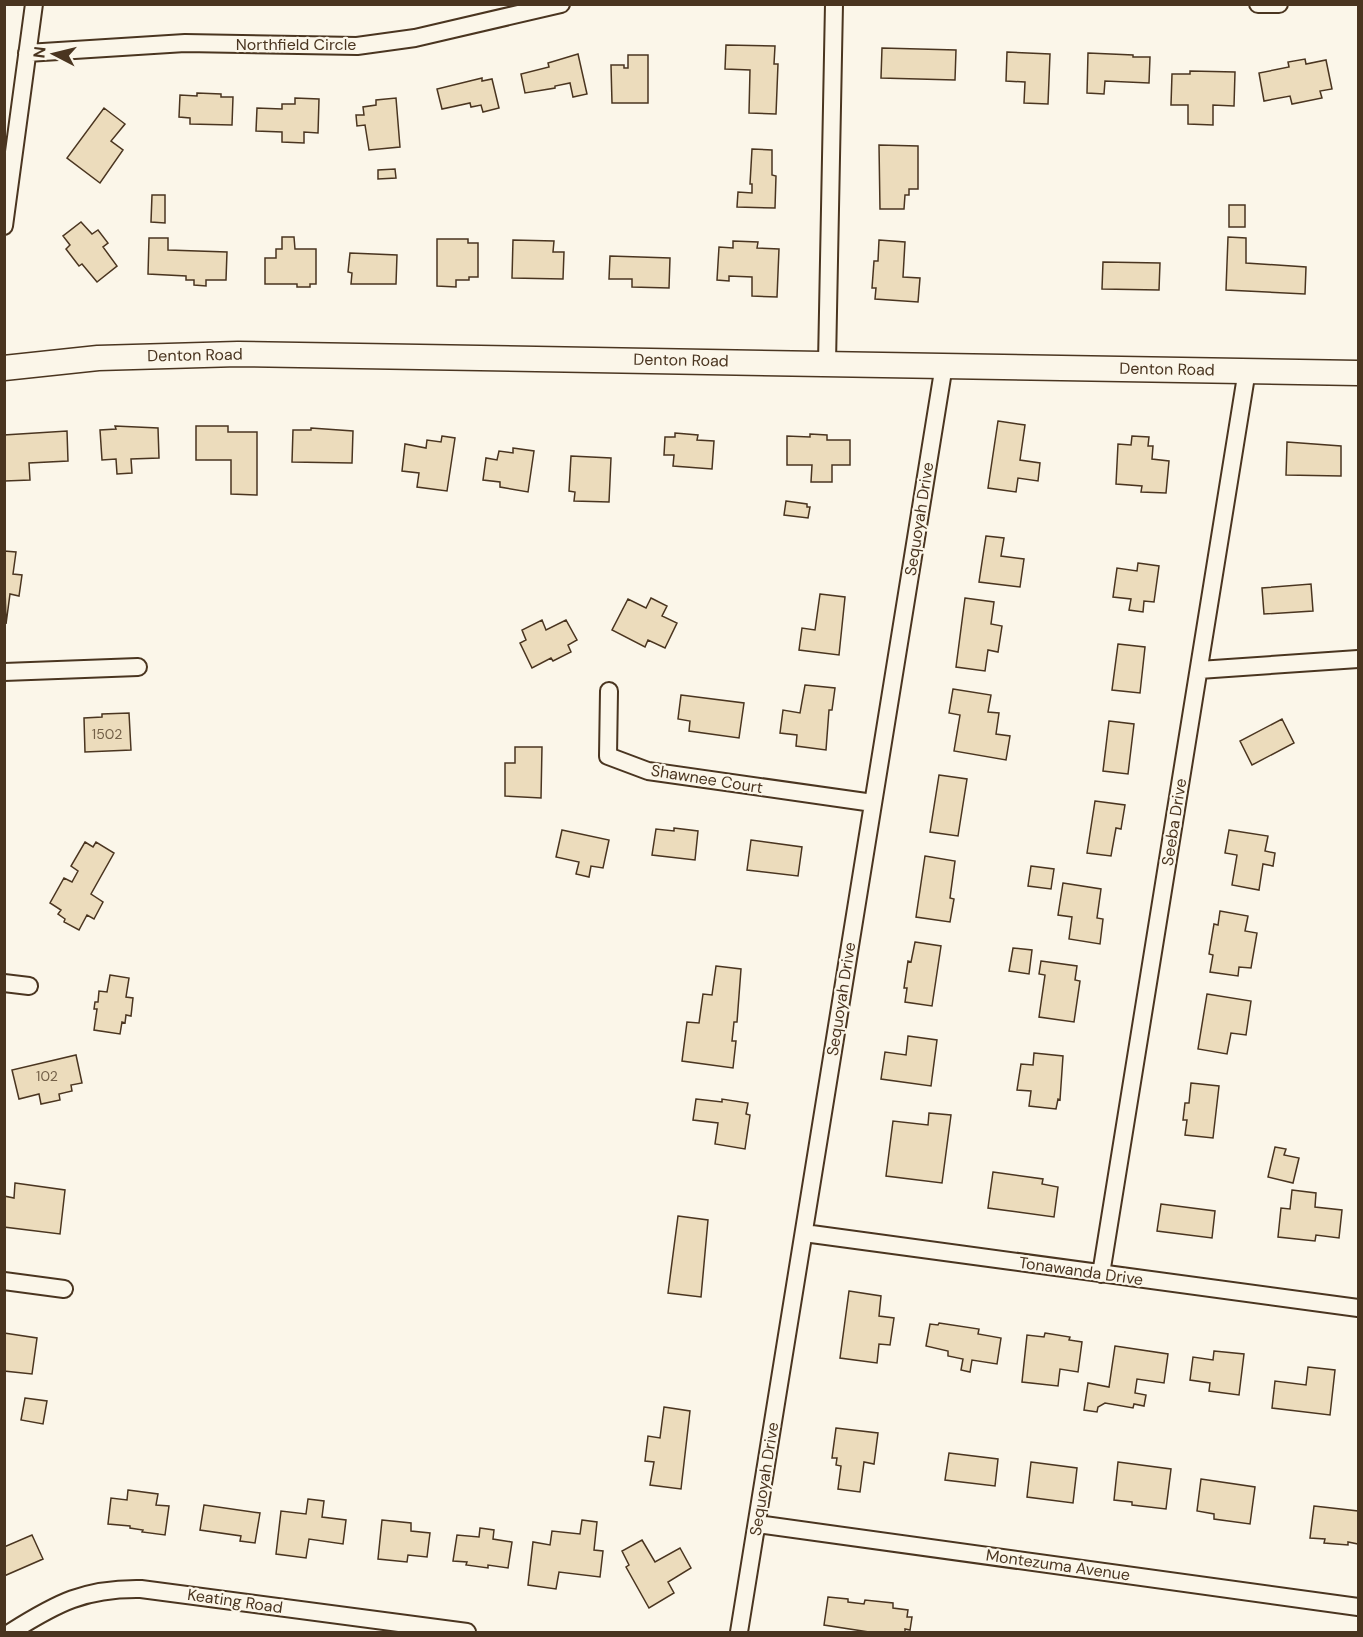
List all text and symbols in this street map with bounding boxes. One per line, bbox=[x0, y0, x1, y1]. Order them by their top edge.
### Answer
north arrow bbox=[24, 24, 84, 84]
street label: Northfield Circle bbox=[236, 34, 356, 55]
text: N bbox=[28, 45, 51, 59]
street label: Denton Road bbox=[147, 344, 243, 366]
street label: Denton Road bbox=[633, 349, 729, 371]
street label: Denton Road bbox=[1119, 358, 1215, 380]
street label: Sequoyah Drive bbox=[900, 461, 938, 577]
house number: 1502 bbox=[92, 725, 122, 743]
street label: Shawnee Court bbox=[649, 760, 765, 798]
street label: Seeba Drive bbox=[1157, 777, 1191, 867]
street label: Sequoyah Drive bbox=[822, 941, 860, 1057]
house number: 102 bbox=[36, 1067, 58, 1085]
street label: Tonawanda Drive bbox=[1017, 1252, 1145, 1290]
street label: Sequoyah Drive bbox=[745, 1421, 783, 1537]
street label: Montezuma Avenue bbox=[985, 1544, 1131, 1586]
street label: Keating Road bbox=[186, 1584, 284, 1618]

